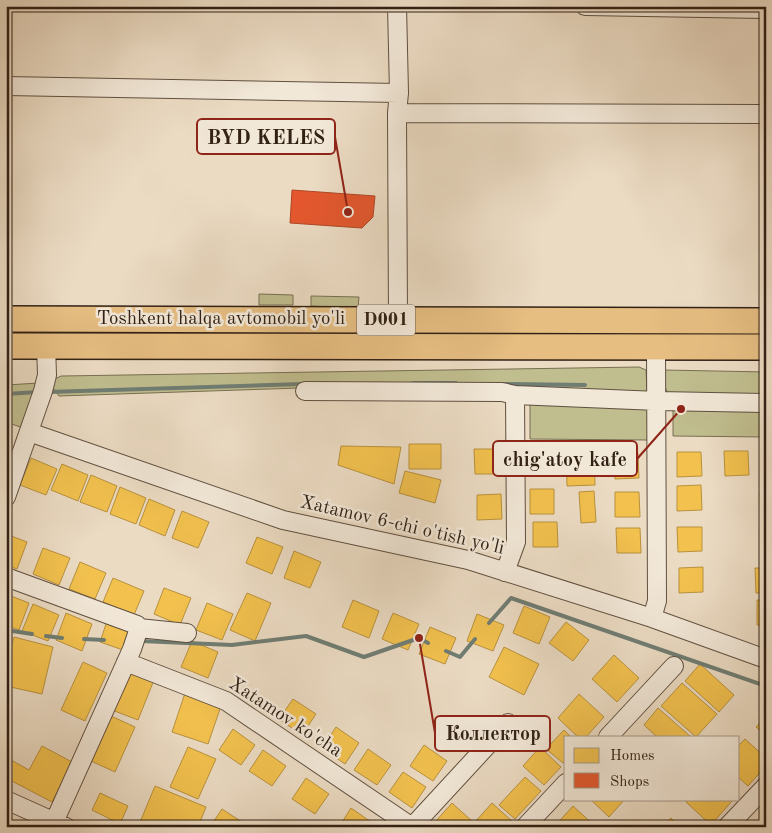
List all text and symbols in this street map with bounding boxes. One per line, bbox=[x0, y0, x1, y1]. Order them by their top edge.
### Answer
callout: BYD KELES bbox=[197, 119, 335, 154]
text: BYD KELES bbox=[207, 129, 325, 149]
road number: D001 bbox=[357, 304, 415, 336]
street label: Toshkent halqa avtomobil yo'li bbox=[97, 310, 345, 329]
callout: chig'atoy kafe bbox=[493, 441, 637, 476]
text: chig'atoy kafe bbox=[503, 451, 627, 471]
street label: Xatamov 6-chi o'tish yo'li bbox=[298, 493, 506, 559]
street label: Xatamov ko'cha bbox=[225, 674, 345, 762]
callout: Коллектор bbox=[435, 716, 550, 751]
text: Коллектор bbox=[445, 725, 541, 745]
legend bbox=[564, 736, 740, 800]
text: Homes bbox=[610, 749, 655, 764]
text: Shops bbox=[610, 775, 649, 790]

